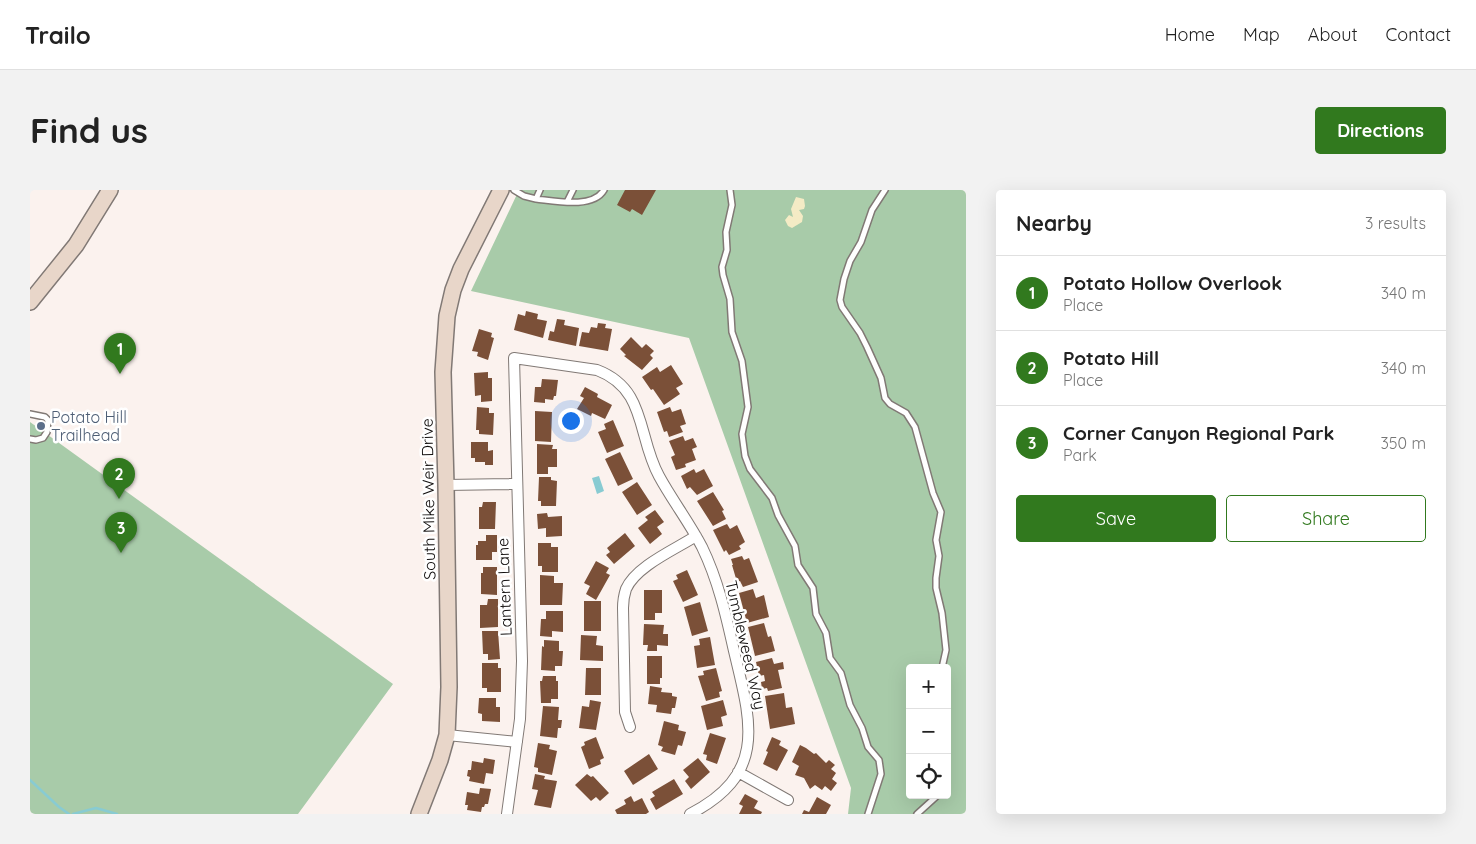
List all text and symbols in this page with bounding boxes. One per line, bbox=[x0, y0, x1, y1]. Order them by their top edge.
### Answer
text: Trailo bbox=[25, 20, 91, 50]
text: Home bbox=[1165, 23, 1215, 46]
text: Map bbox=[1243, 23, 1280, 46]
text: About bbox=[1308, 23, 1358, 46]
text: Contact bbox=[1386, 23, 1451, 46]
button: Directions bbox=[1315, 107, 1446, 154]
text: Find us bbox=[30, 108, 148, 152]
text: Nearby bbox=[1016, 210, 1092, 236]
text: 3 results bbox=[1365, 213, 1426, 233]
text: Potato Hollow Overlook bbox=[1063, 271, 1282, 295]
text: 1 bbox=[1029, 283, 1035, 303]
text: 340 m bbox=[1381, 283, 1426, 303]
text: Place bbox=[1063, 295, 1103, 315]
pin: 1 bbox=[104, 333, 136, 374]
text: Potato Hill bbox=[1063, 346, 1159, 370]
text: 2 bbox=[1027, 358, 1037, 378]
text: 340 m bbox=[1381, 358, 1426, 378]
text: Place bbox=[1063, 370, 1103, 390]
place label: Potato Hill Trailhead bbox=[51, 407, 127, 445]
your location bbox=[558, 408, 584, 434]
street label: South Mike Weir Drive bbox=[417, 418, 439, 580]
marker: Potato Hill Trailhead bbox=[35, 420, 47, 432]
text: Corner Canyon Regional Park bbox=[1063, 421, 1334, 445]
text: 3 bbox=[1028, 433, 1036, 453]
text: 350 m bbox=[1380, 433, 1426, 453]
text: Park bbox=[1063, 445, 1097, 465]
pin: 2 bbox=[103, 458, 135, 499]
button: Save bbox=[1016, 495, 1216, 542]
button: Share bbox=[1226, 495, 1426, 542]
pin: 3 bbox=[105, 512, 137, 553]
street label: Lantern Lane bbox=[492, 538, 516, 636]
street label: Tumbleweed Way bbox=[721, 578, 771, 712]
map controls bbox=[906, 664, 951, 799]
button: + bbox=[906, 664, 951, 709]
button: − bbox=[906, 709, 951, 754]
button: locate bbox=[906, 754, 951, 799]

